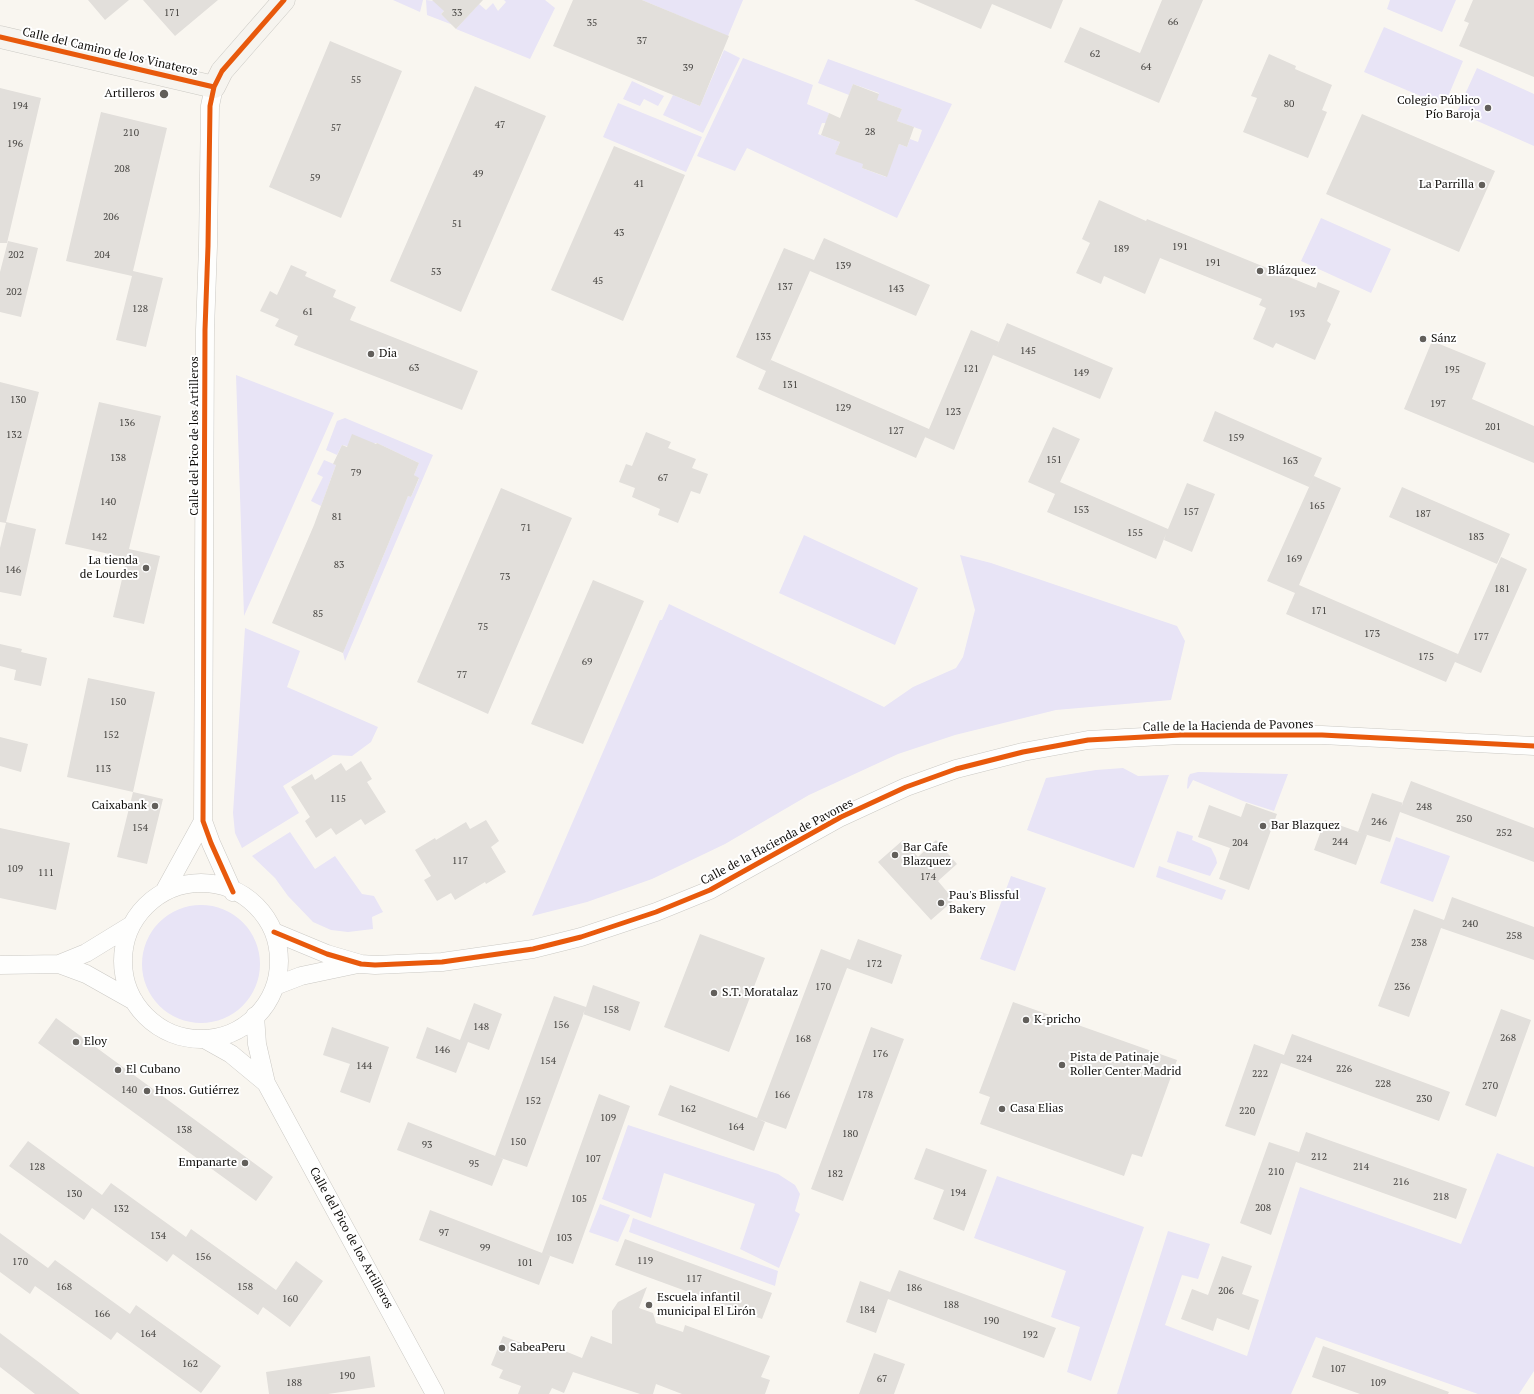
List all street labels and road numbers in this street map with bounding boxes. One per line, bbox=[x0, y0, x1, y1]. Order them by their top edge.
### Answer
street label: Calle del Camino de los Vinateros bbox=[21, 25, 199, 79]
street label: Calle del Pico de los Artilleros bbox=[188, 356, 202, 516]
street label: Calle de la Hacienda de Pavones bbox=[1143, 717, 1313, 735]
street label: Calle de la Hacienda de Pavones bbox=[698, 796, 856, 888]
street label: Calle del Pico de los Artilleros bbox=[306, 1165, 396, 1311]

